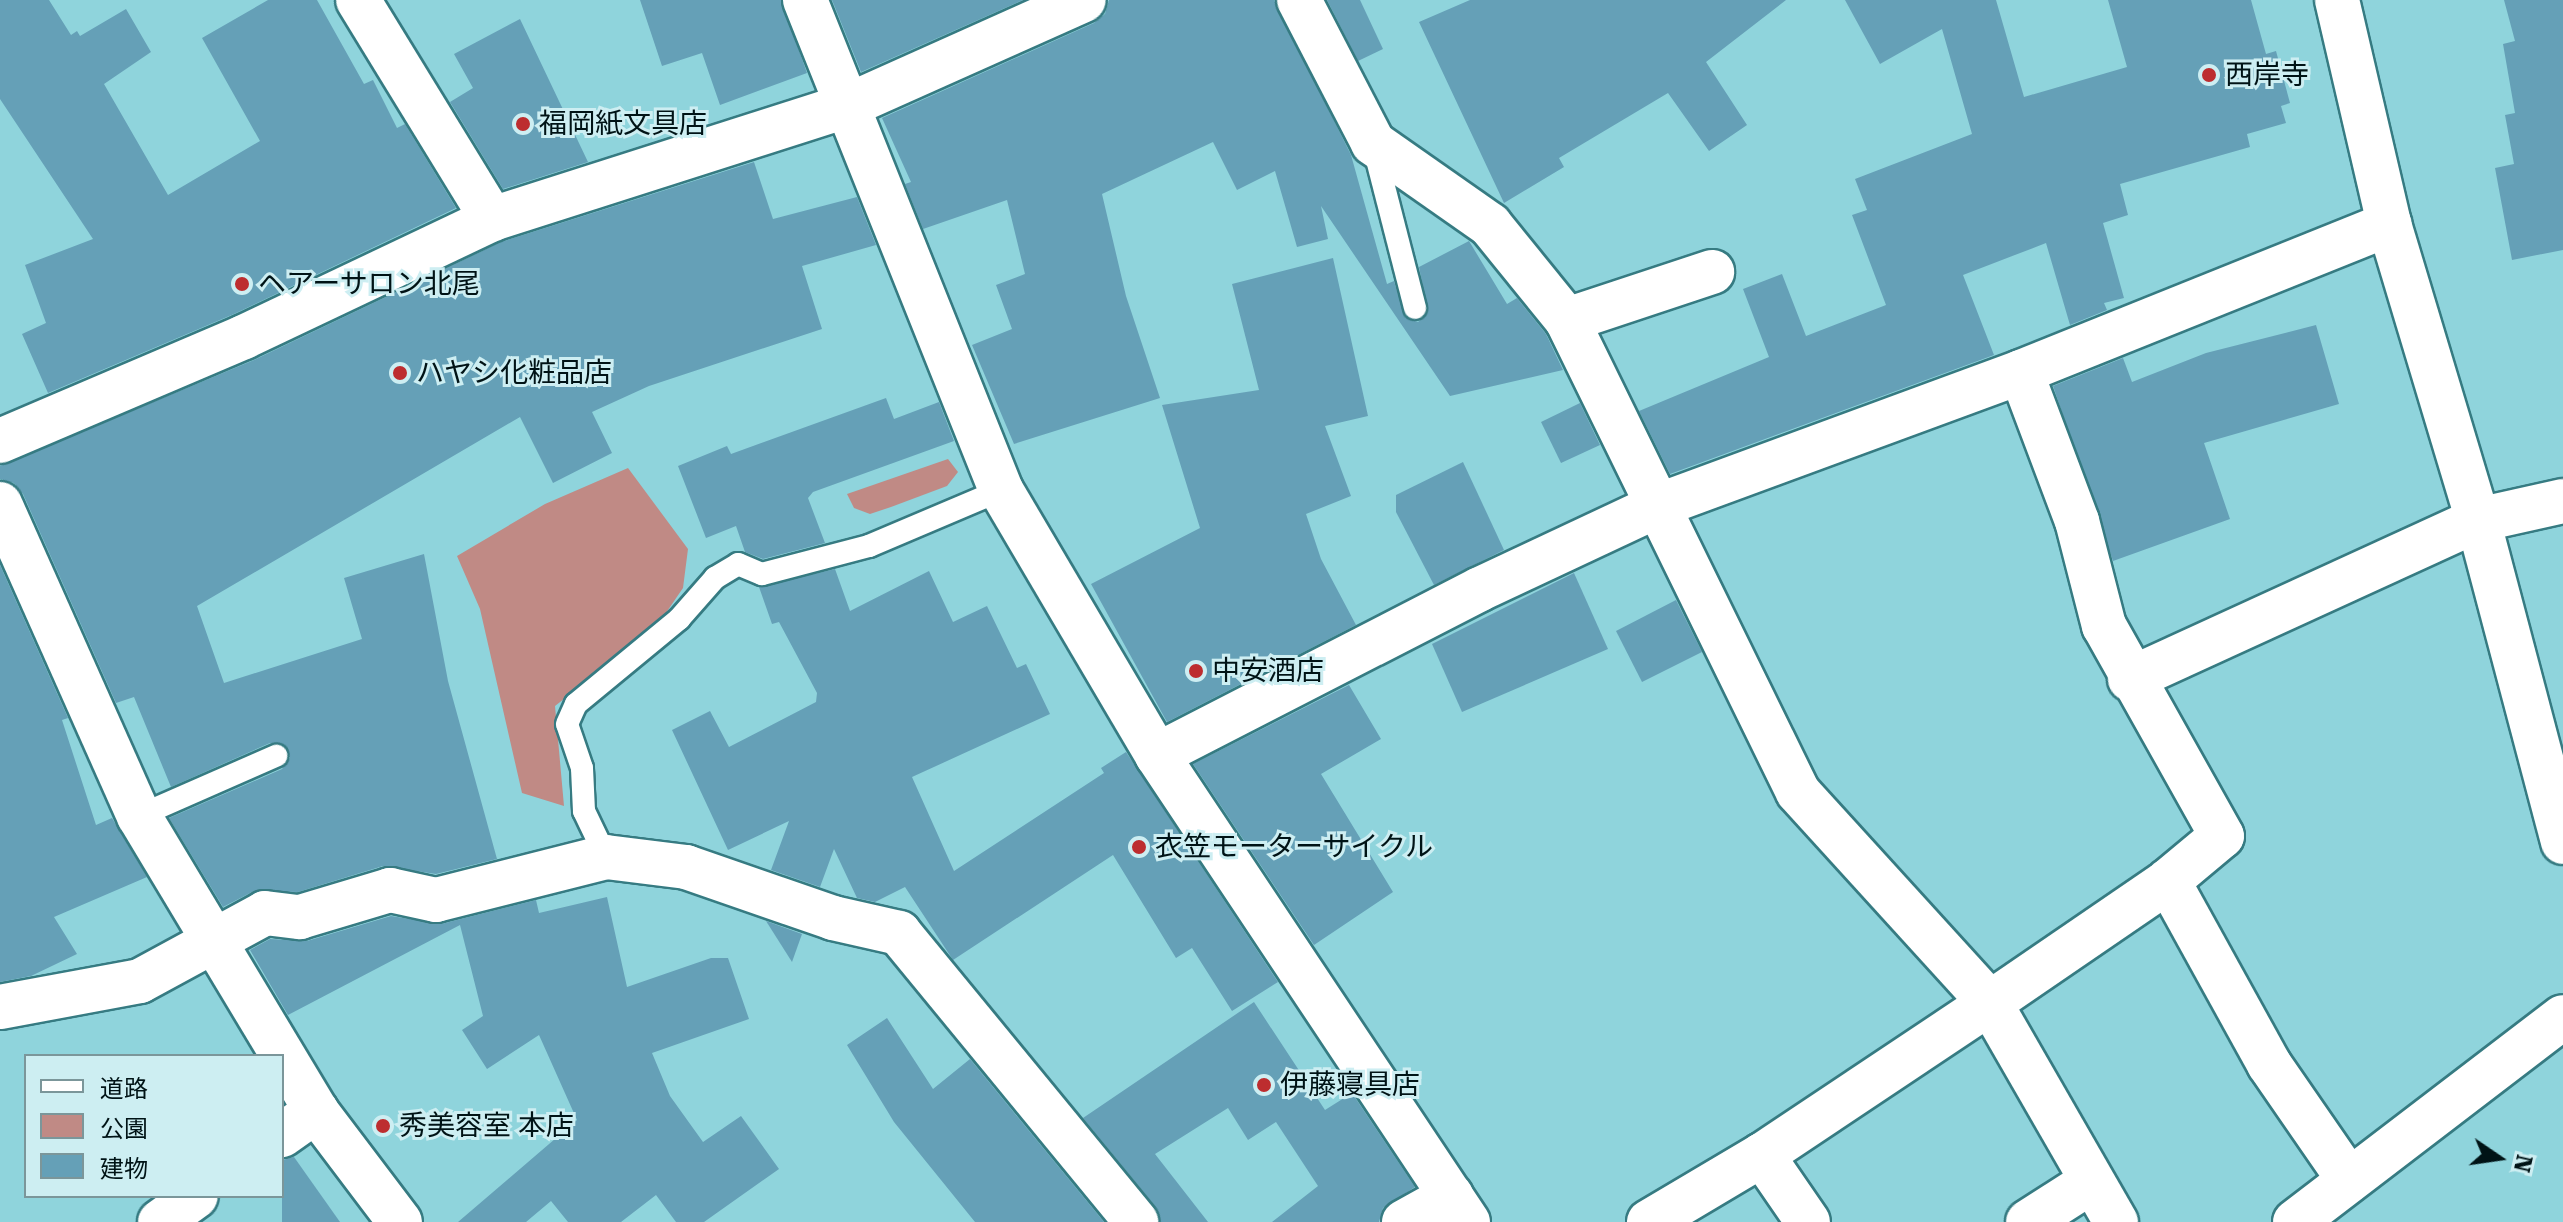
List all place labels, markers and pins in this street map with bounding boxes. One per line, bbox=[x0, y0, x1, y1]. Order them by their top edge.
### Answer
place label: 西岸寺 bbox=[2225, 58, 2309, 92]
marker: 西岸寺 bbox=[2200, 66, 2218, 84]
place label: 福岡紙文具店 bbox=[539, 107, 707, 141]
marker: 福岡紙文具店 bbox=[514, 115, 532, 133]
place label: ヘアーサロン北尾 bbox=[258, 267, 480, 301]
marker: ヘアーサロン北尾 bbox=[233, 275, 251, 293]
place label: ハヤシ化粧品店 bbox=[416, 356, 612, 390]
marker: ハヤシ化粧品店 bbox=[391, 364, 409, 382]
place label: 中安酒店 bbox=[1212, 654, 1324, 688]
marker: 中安酒店 bbox=[1187, 662, 1205, 680]
place label: 衣笠モーターサイクル bbox=[1155, 830, 1435, 864]
marker: 衣笠モーターサイクル bbox=[1130, 838, 1148, 856]
place label: 伊藤寝具店 bbox=[1280, 1068, 1420, 1102]
marker: 伊藤寝具店 bbox=[1255, 1076, 1273, 1094]
place label: 秀美容室 本店 bbox=[399, 1109, 574, 1143]
marker: 秀美容室 本店 bbox=[374, 1117, 392, 1135]

